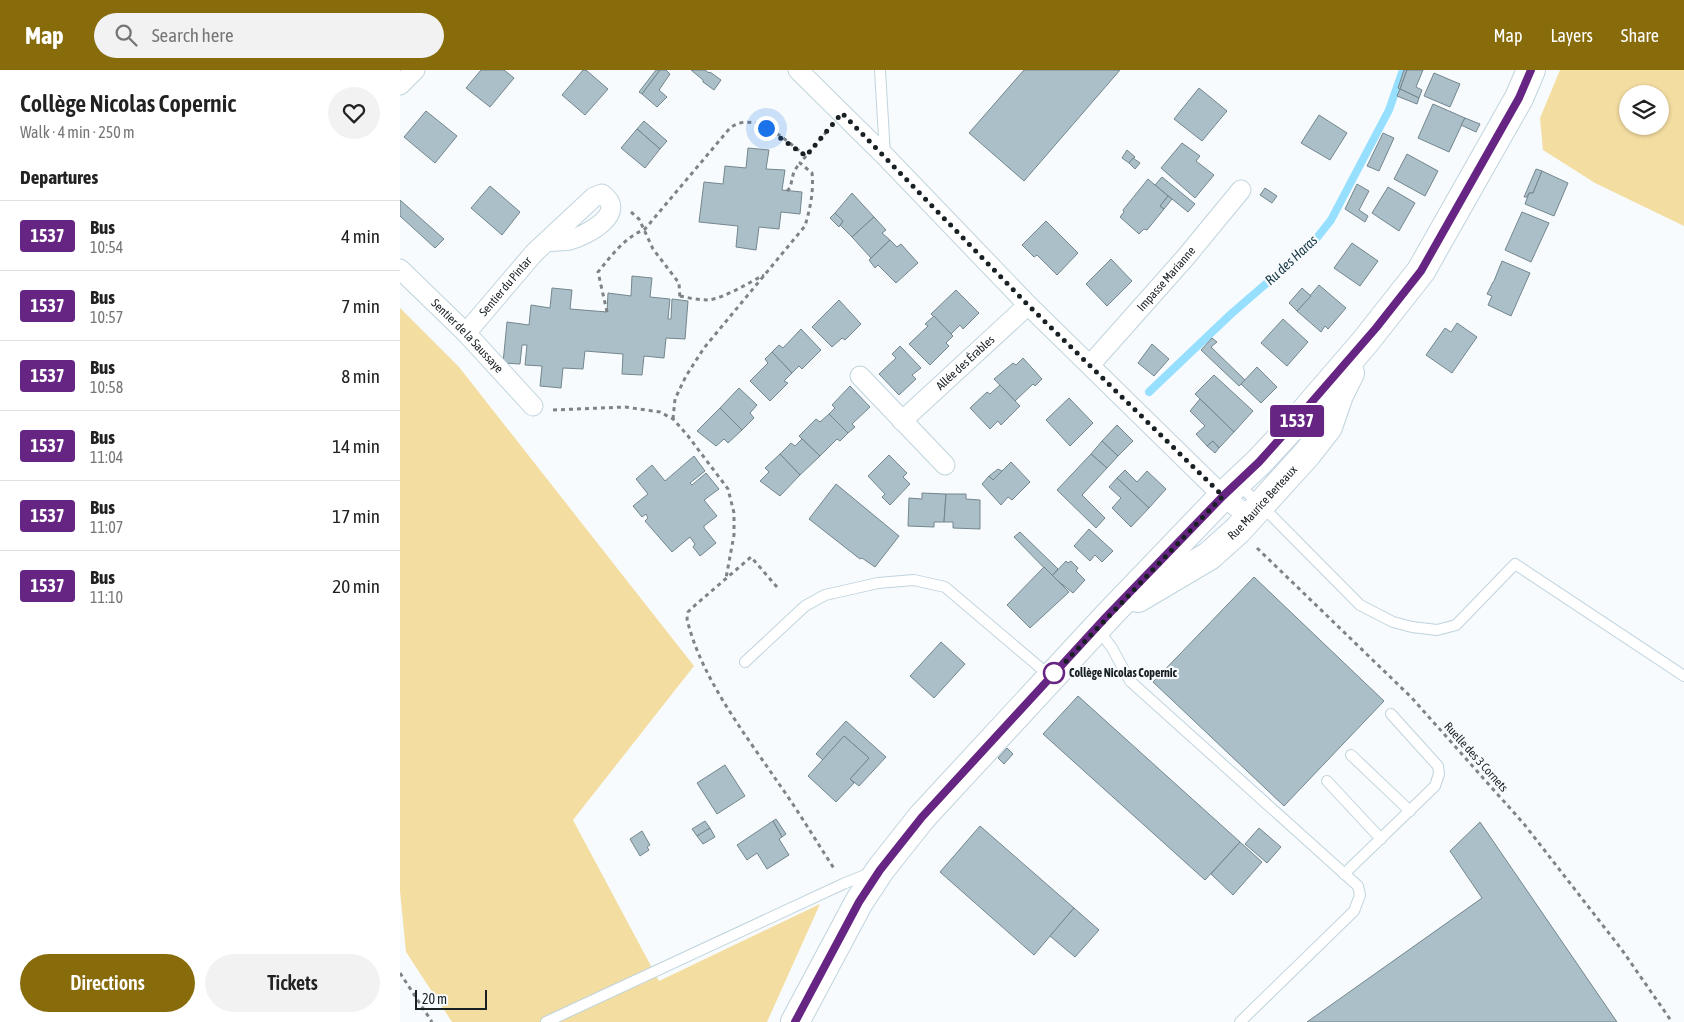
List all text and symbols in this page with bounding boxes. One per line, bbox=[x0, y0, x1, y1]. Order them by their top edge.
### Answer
search box bbox=[94, 13, 444, 58]
icon: search bbox=[112, 21, 140, 49]
text: Map bbox=[25, 22, 64, 49]
text: Search here bbox=[152, 24, 234, 46]
text: Map bbox=[1493, 25, 1522, 46]
text: Layers bbox=[1550, 25, 1593, 46]
text: Share bbox=[1621, 25, 1659, 46]
map controls bbox=[1619, 85, 1669, 135]
button: layers bbox=[1619, 85, 1669, 135]
button: heart bbox=[328, 87, 380, 139]
text: Collège Nicolas Copernic bbox=[20, 90, 236, 117]
your location bbox=[754, 116, 779, 141]
text: Walk · 4 min · 250 m bbox=[20, 123, 134, 141]
text: Departures bbox=[20, 166, 98, 188]
text: Bus bbox=[90, 216, 115, 238]
text: 1537 bbox=[31, 225, 64, 246]
text: 4 min bbox=[341, 225, 380, 247]
water label: Ru des Haras bbox=[1262, 232, 1320, 288]
text: 10:54 bbox=[90, 238, 123, 256]
street label: Impasse Marianne bbox=[1134, 244, 1198, 314]
street label: Sentier du Pintar bbox=[476, 254, 535, 319]
text: Bus bbox=[90, 286, 115, 308]
text: 1537 bbox=[31, 295, 64, 316]
text: 7 min bbox=[341, 295, 380, 317]
street label: Sentier de la Saussaye bbox=[428, 296, 506, 376]
text: 10:57 bbox=[90, 308, 123, 326]
street label: Allée des Érables bbox=[933, 332, 997, 393]
text: Bus bbox=[90, 356, 115, 378]
text: 1537 bbox=[31, 365, 64, 386]
text: 8 min bbox=[341, 365, 380, 387]
text: 10:58 bbox=[90, 378, 123, 396]
line badge: 1537 bbox=[1262, 405, 1332, 437]
text: 1537 bbox=[1280, 410, 1314, 431]
text: Bus bbox=[90, 426, 115, 448]
text: 1537 bbox=[31, 435, 64, 456]
text: 14 min bbox=[332, 435, 380, 457]
text: 11:04 bbox=[90, 448, 123, 466]
street label: Rue Maurice Berteaux bbox=[1225, 463, 1300, 543]
text: Bus bbox=[90, 496, 115, 518]
text: 1537 bbox=[31, 505, 64, 526]
text: 17 min bbox=[332, 505, 380, 527]
text: 11:07 bbox=[90, 518, 123, 536]
text: Bus bbox=[90, 566, 115, 588]
text: 1537 bbox=[31, 575, 64, 596]
text: 20 min bbox=[332, 575, 380, 597]
text: 11:10 bbox=[90, 588, 123, 606]
marker: Collège Nicolas Copernic bbox=[1043, 662, 1065, 684]
place label: Collège Nicolas Copernic bbox=[1069, 666, 1178, 680]
street label: Ruelle des 3 Cornets bbox=[1441, 719, 1511, 795]
button: Directions bbox=[20, 954, 195, 1012]
button: Tickets bbox=[205, 954, 380, 1012]
scale bar bbox=[415, 987, 488, 1010]
text: 20 m bbox=[422, 991, 447, 1007]

